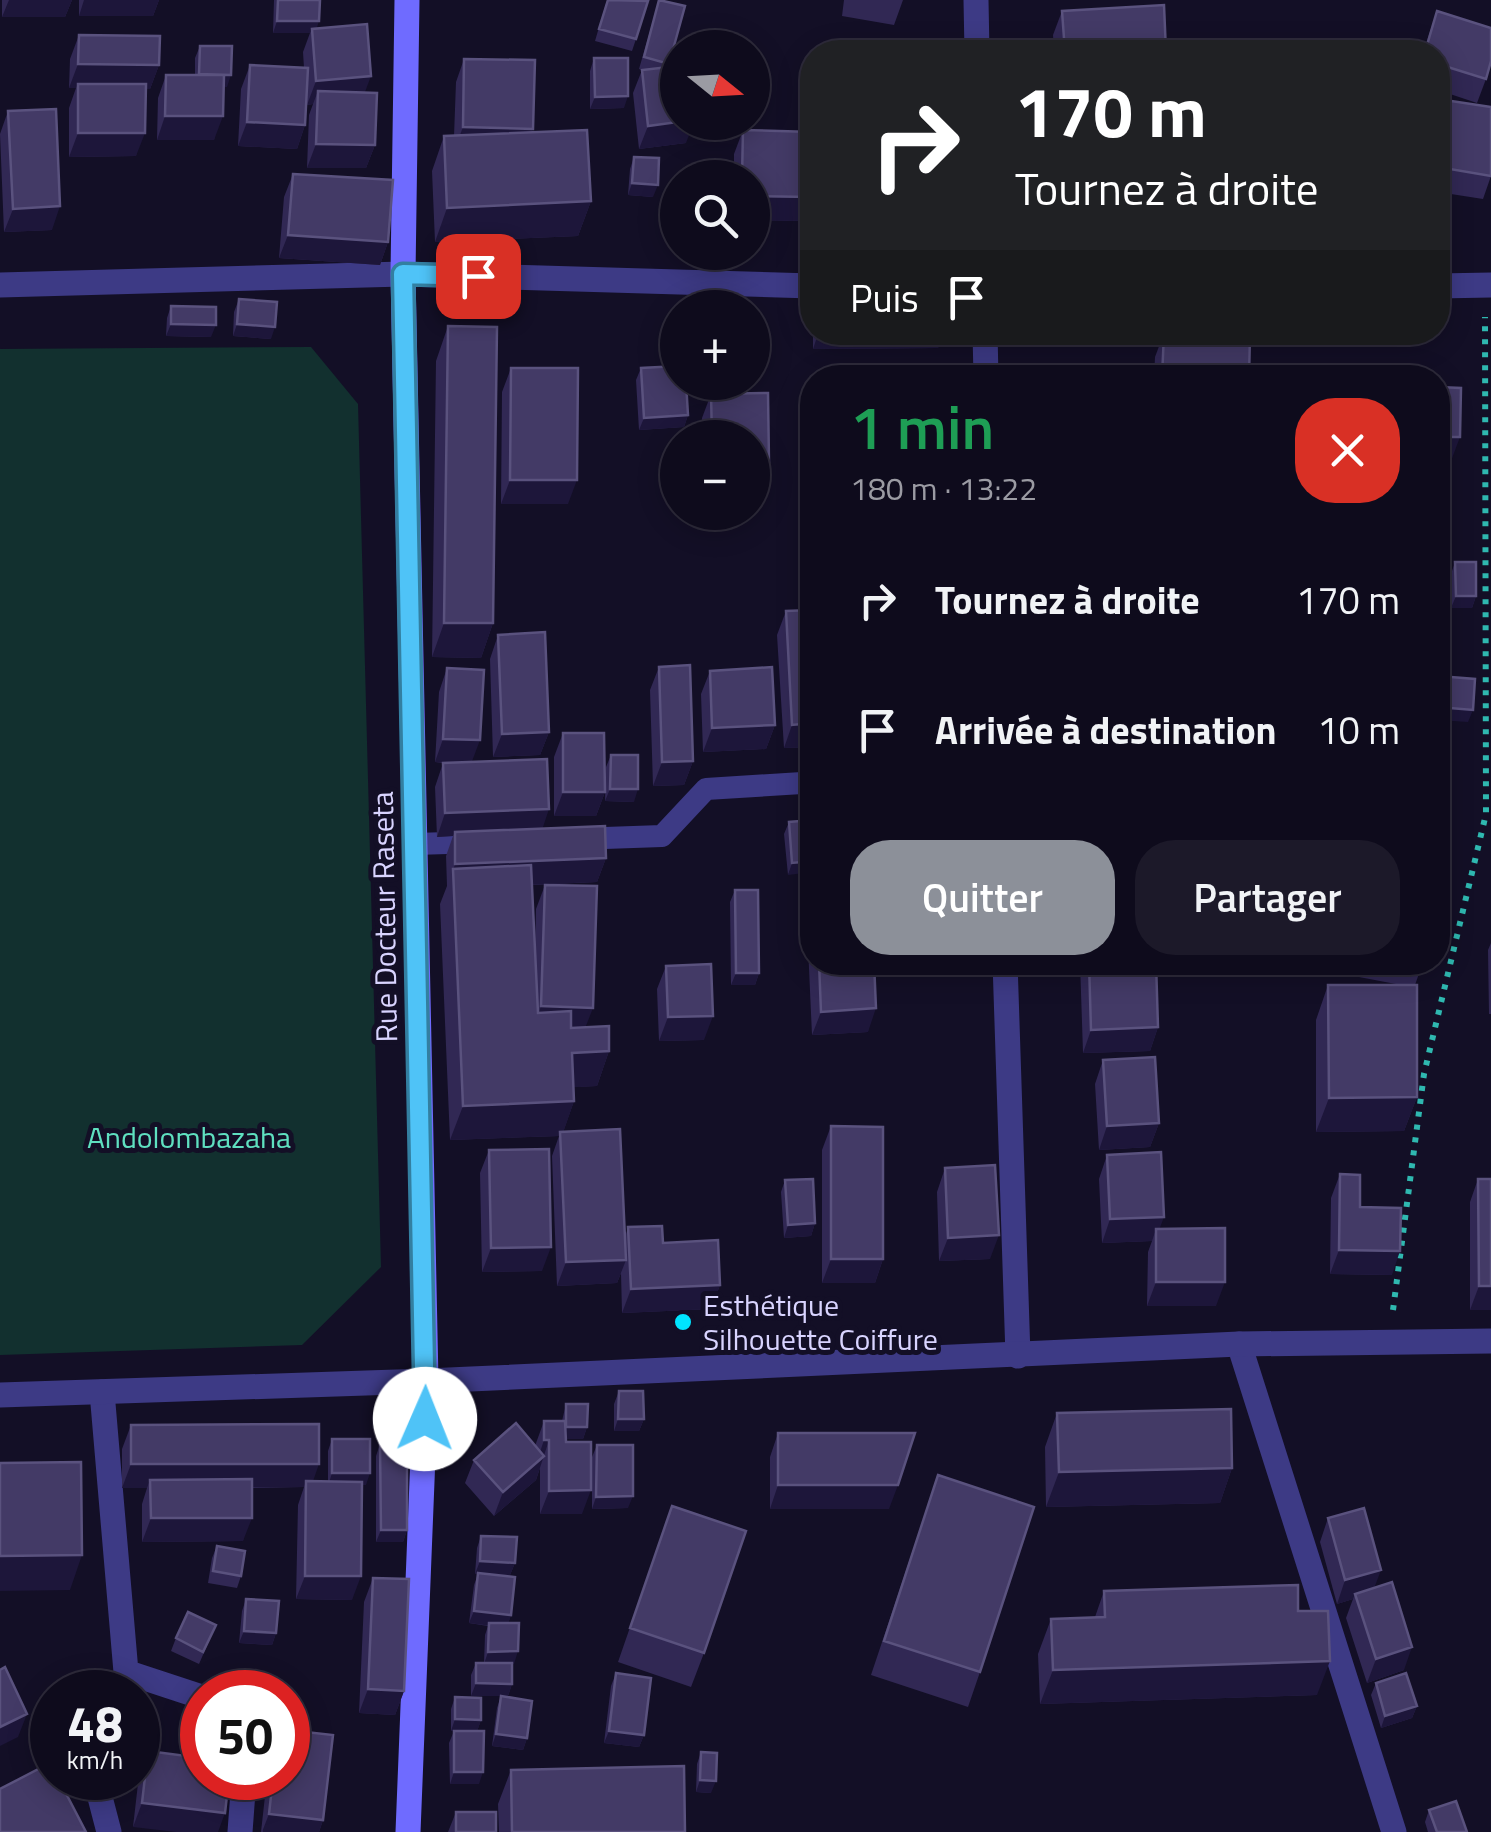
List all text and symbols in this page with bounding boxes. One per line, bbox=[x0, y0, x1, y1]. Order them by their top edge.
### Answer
north arrow bbox=[660, 30, 770, 140]
map controls bbox=[660, 30, 770, 530]
text: 170 m bbox=[1015, 58, 1207, 164]
icon: right bbox=[850, 80, 980, 210]
text: Tournez à droite bbox=[1015, 154, 1319, 222]
button: search bbox=[660, 160, 770, 270]
pin bbox=[436, 234, 521, 319]
icon: arrive bbox=[451, 249, 506, 304]
text: Puis bbox=[850, 269, 919, 327]
icon: arrive bbox=[939, 270, 994, 325]
button: + bbox=[660, 290, 770, 400]
text: 1 min bbox=[850, 381, 994, 472]
button: close bbox=[1295, 398, 1400, 503]
button: − bbox=[660, 420, 770, 530]
text: 180 m · 13:22 bbox=[850, 464, 1037, 512]
text: Tournez à droite bbox=[935, 571, 1200, 629]
text: 170 m bbox=[1296, 571, 1400, 629]
icon: right bbox=[850, 573, 905, 628]
text: Arrivée à destination bbox=[935, 701, 1277, 759]
text: 10 m bbox=[1317, 701, 1400, 759]
icon: arrive bbox=[850, 703, 905, 758]
street label: Rue Docteur Raseta bbox=[359, 791, 409, 1043]
button: Quitter bbox=[850, 840, 1115, 955]
button: Partager bbox=[1135, 840, 1400, 955]
park label: Andolombazaha bbox=[87, 1114, 291, 1160]
place label: Esthétique Silhouette Coiffure bbox=[703, 1282, 938, 1362]
marker: Esthétique Silhouette Coiffure bbox=[672, 1311, 694, 1333]
position arrow bbox=[373, 1367, 477, 1471]
speed limit sign: 50 bbox=[180, 1670, 310, 1800]
text: 48 bbox=[67, 1685, 123, 1761]
text: km/h bbox=[67, 1741, 123, 1779]

